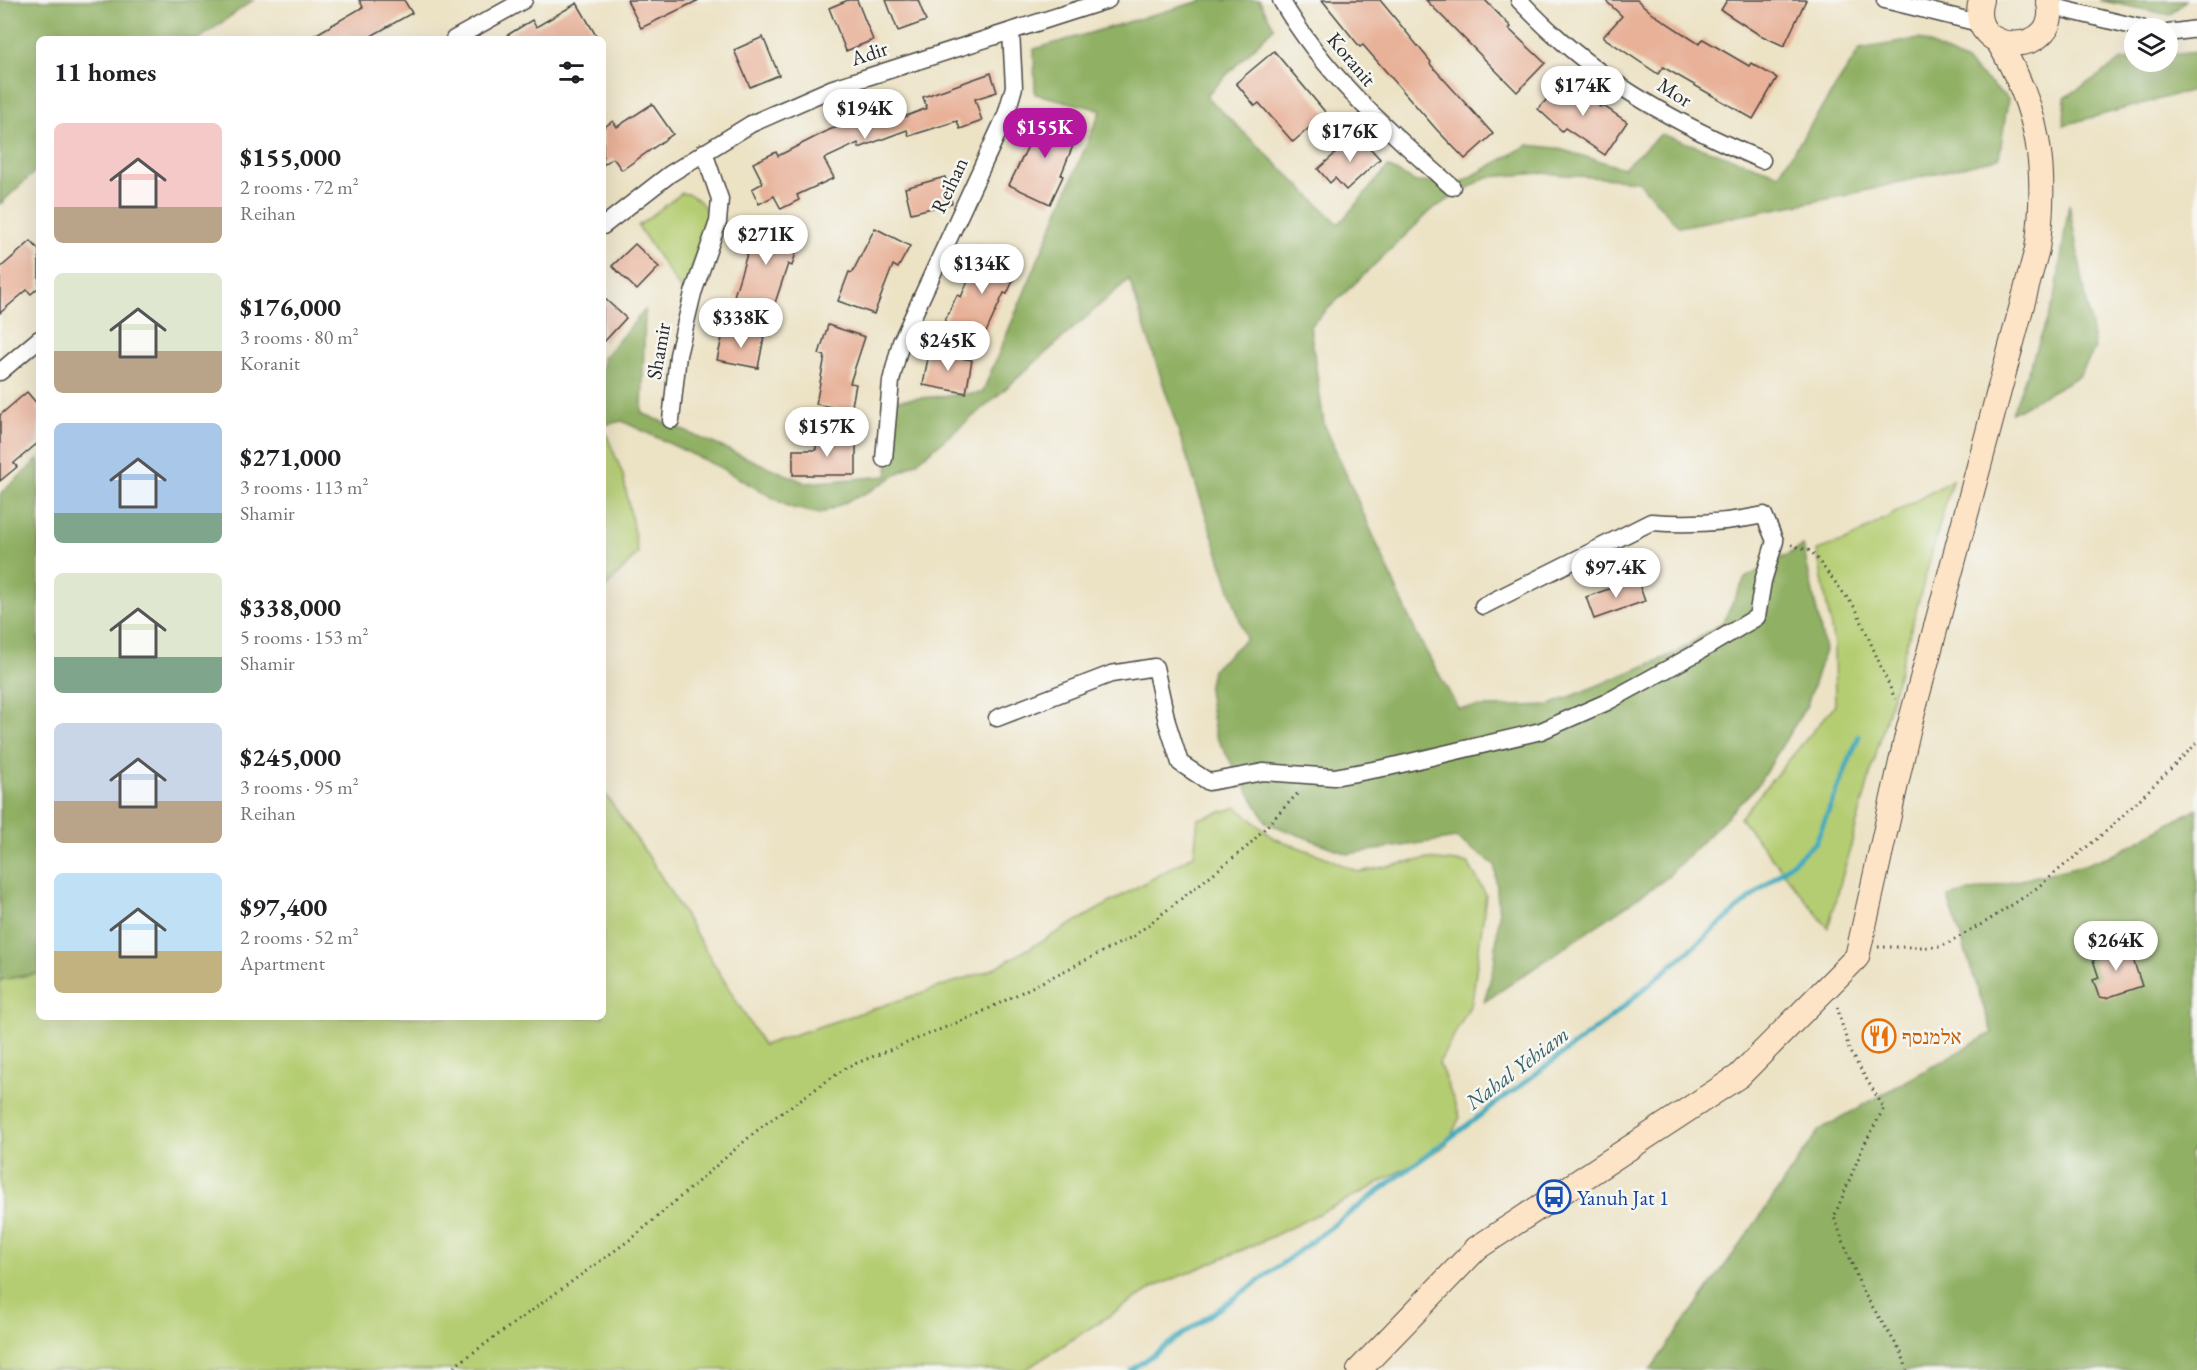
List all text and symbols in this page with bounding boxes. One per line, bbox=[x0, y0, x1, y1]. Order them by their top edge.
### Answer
map controls bbox=[2124, 18, 2178, 72]
button: layers bbox=[2124, 18, 2178, 72]
street label: Koranit bbox=[1321, 26, 1383, 92]
street label: Adir bbox=[846, 34, 891, 72]
text: 11 homes bbox=[54, 55, 156, 89]
icon: filters bbox=[555, 56, 588, 89]
pin: $174K bbox=[1541, 66, 1625, 117]
street label: Mor bbox=[1653, 71, 1697, 113]
text: $174K bbox=[1555, 72, 1611, 98]
pin: $194K bbox=[823, 89, 907, 140]
text: $194K bbox=[837, 95, 893, 121]
pin: $155K bbox=[1003, 108, 1087, 159]
pin: $176K bbox=[1308, 112, 1392, 163]
text: $155K bbox=[1017, 114, 1073, 140]
text: $176K bbox=[1322, 118, 1378, 144]
text: $155,000 bbox=[240, 140, 341, 174]
icon: home bbox=[102, 147, 174, 219]
street label: Reihan bbox=[924, 153, 974, 217]
text: 2 rooms · 72 m² bbox=[240, 174, 359, 200]
text: Reihan bbox=[240, 200, 296, 226]
pin: $271K bbox=[724, 215, 808, 266]
text: $271K bbox=[738, 221, 794, 247]
pin: $134K bbox=[940, 244, 1024, 295]
text: $134K bbox=[954, 250, 1010, 276]
text: $176,000 bbox=[240, 290, 341, 324]
icon: home bbox=[102, 297, 174, 369]
pin: $338K bbox=[699, 298, 783, 349]
text: $338K bbox=[713, 304, 769, 330]
street label: Shamir bbox=[640, 320, 676, 382]
pin: $245K bbox=[906, 321, 990, 372]
text: 3 rooms · 80 m² bbox=[240, 324, 359, 350]
text: $245K bbox=[920, 327, 976, 353]
text: Koranit bbox=[240, 350, 300, 376]
pin: $157K bbox=[785, 407, 869, 458]
text: $157K bbox=[799, 413, 855, 439]
text: $271,000 bbox=[240, 440, 341, 474]
icon: home bbox=[102, 447, 174, 519]
text: 3 rooms · 113 m² bbox=[240, 474, 368, 500]
text: Shamir bbox=[240, 500, 295, 526]
pin: $97.4K bbox=[1567, 548, 1665, 599]
text: $97.4K bbox=[1585, 554, 1647, 580]
text: $338,000 bbox=[240, 590, 341, 624]
icon: home bbox=[102, 597, 174, 669]
text: 5 rooms · 153 m² bbox=[240, 624, 368, 650]
text: Shamir bbox=[240, 650, 295, 676]
text: $245,000 bbox=[240, 740, 341, 774]
icon: home bbox=[102, 747, 174, 819]
text: 3 rooms · 95 m² bbox=[240, 774, 359, 800]
text: Reihan bbox=[240, 800, 296, 826]
text: $97,400 bbox=[240, 890, 327, 924]
icon: home bbox=[102, 897, 174, 969]
pin: $264K bbox=[2074, 921, 2158, 972]
text: 2 rooms · 52 m² bbox=[240, 924, 359, 950]
text: $264K bbox=[2088, 927, 2144, 953]
text: Apartment bbox=[240, 950, 325, 976]
restaurant icon: אלמנסף bbox=[1861, 1018, 1897, 1054]
water label: Nahal Yehiam bbox=[1459, 1020, 1575, 1117]
place label: אלמנסף bbox=[1902, 1023, 1962, 1050]
bus stop icon: Yanuh Jat 1 bbox=[1536, 1179, 1572, 1215]
place label: Yanuh Jat 1 bbox=[1577, 1184, 1669, 1211]

